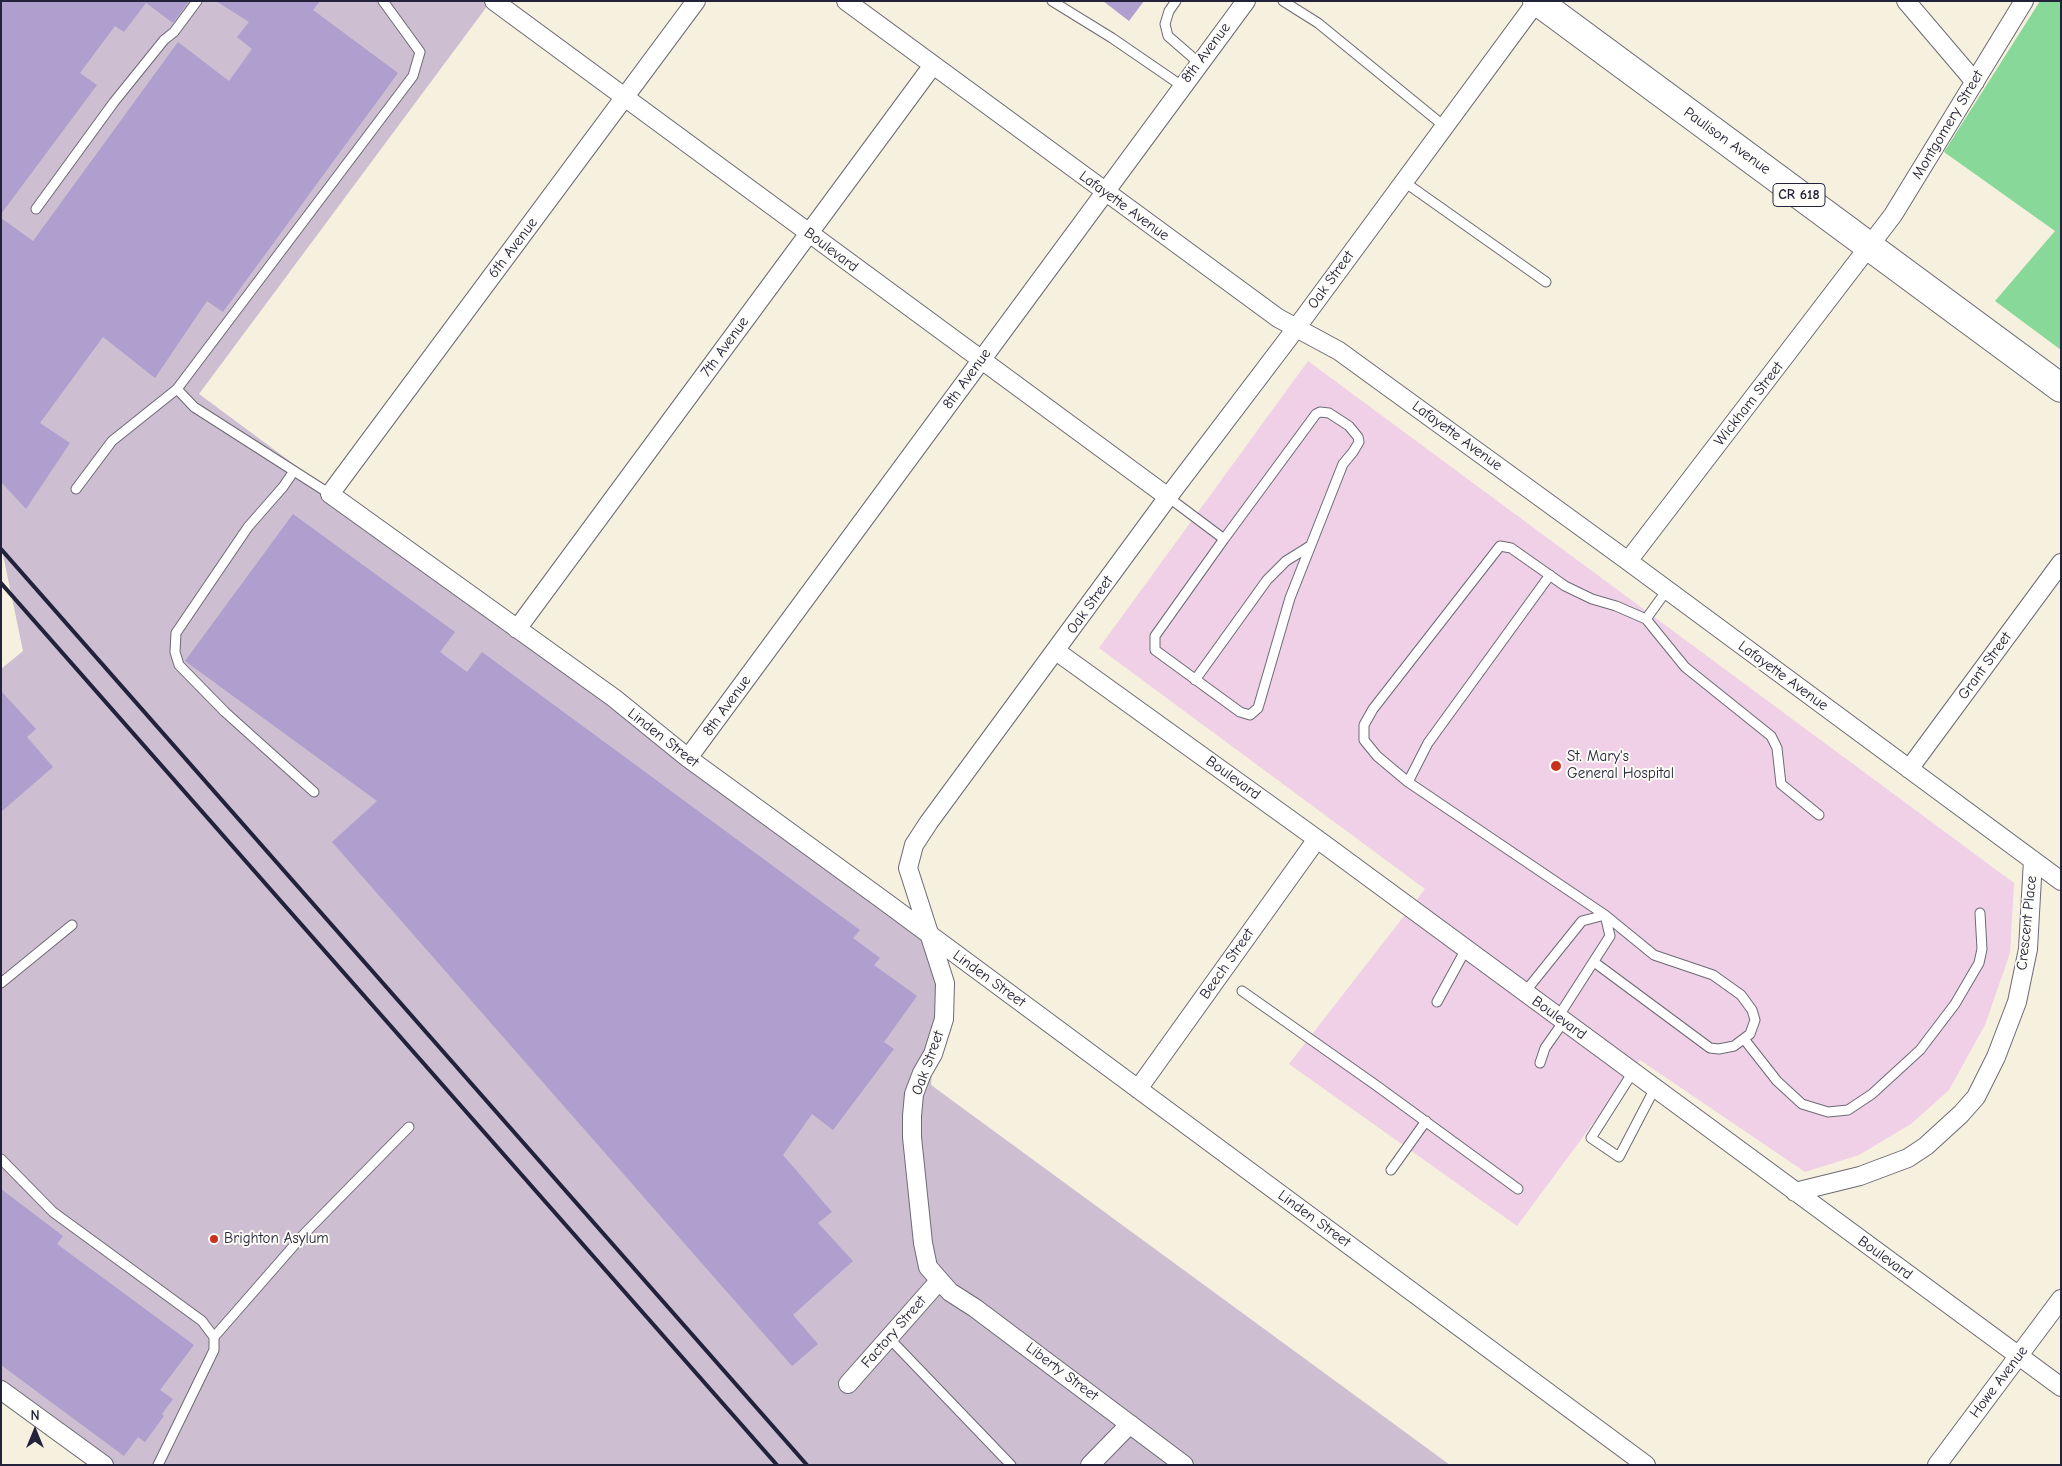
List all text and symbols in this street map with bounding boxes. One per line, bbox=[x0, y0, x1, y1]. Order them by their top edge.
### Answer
street label: 8th Avenue bbox=[1178, 19, 1234, 87]
street label: Montgomery Street bbox=[1908, 67, 1988, 183]
street label: Paulison Avenue bbox=[1680, 103, 1774, 179]
street label: Lafayette Avenue bbox=[1075, 167, 1173, 245]
road number: CR 618 bbox=[1773, 184, 1825, 206]
street label: 6th Avenue bbox=[484, 214, 542, 282]
street label: Boulevard bbox=[800, 224, 862, 276]
street label: Oak Street bbox=[1304, 248, 1358, 312]
street label: 7th Avenue bbox=[697, 313, 753, 381]
street label: 8th Avenue bbox=[939, 345, 995, 413]
street label: Wickham Street bbox=[1711, 358, 1787, 450]
street label: Lafayette Avenue bbox=[1408, 397, 1506, 475]
street label: Oak Street bbox=[1063, 573, 1117, 637]
street label: Grant Street bbox=[1954, 629, 2016, 703]
street label: Lafayette Avenue bbox=[1734, 637, 1832, 715]
street label: 8th Avenue bbox=[699, 672, 755, 740]
street label: Linden Street bbox=[624, 705, 702, 771]
place label: St. Mary's General Hospital bbox=[1567, 748, 1674, 783]
street label: Boulevard bbox=[1202, 752, 1264, 804]
marker: St. Mary's General Hospital bbox=[1549, 759, 1563, 773]
street label: Crescent Place bbox=[2013, 875, 2041, 971]
street label: Beech Street bbox=[1196, 925, 1258, 1003]
street label: Linden Street bbox=[949, 947, 1029, 1011]
street label: Boulevard bbox=[1528, 992, 1590, 1044]
street label: Oak Street bbox=[908, 1028, 948, 1098]
street label: Linden Street bbox=[1274, 1187, 1354, 1251]
place label: Brighton Asylum bbox=[224, 1230, 329, 1248]
street label: Boulevard bbox=[1854, 1232, 1916, 1284]
marker: Brighton Asylum bbox=[208, 1233, 220, 1245]
street label: Factory Street bbox=[858, 1292, 930, 1372]
street label: Liberty Street bbox=[1022, 1339, 1102, 1405]
street label: Howe Avenue bbox=[1966, 1342, 2032, 1422]
north arrow bbox=[10, 1406, 60, 1456]
text: N bbox=[30, 1407, 40, 1424]

